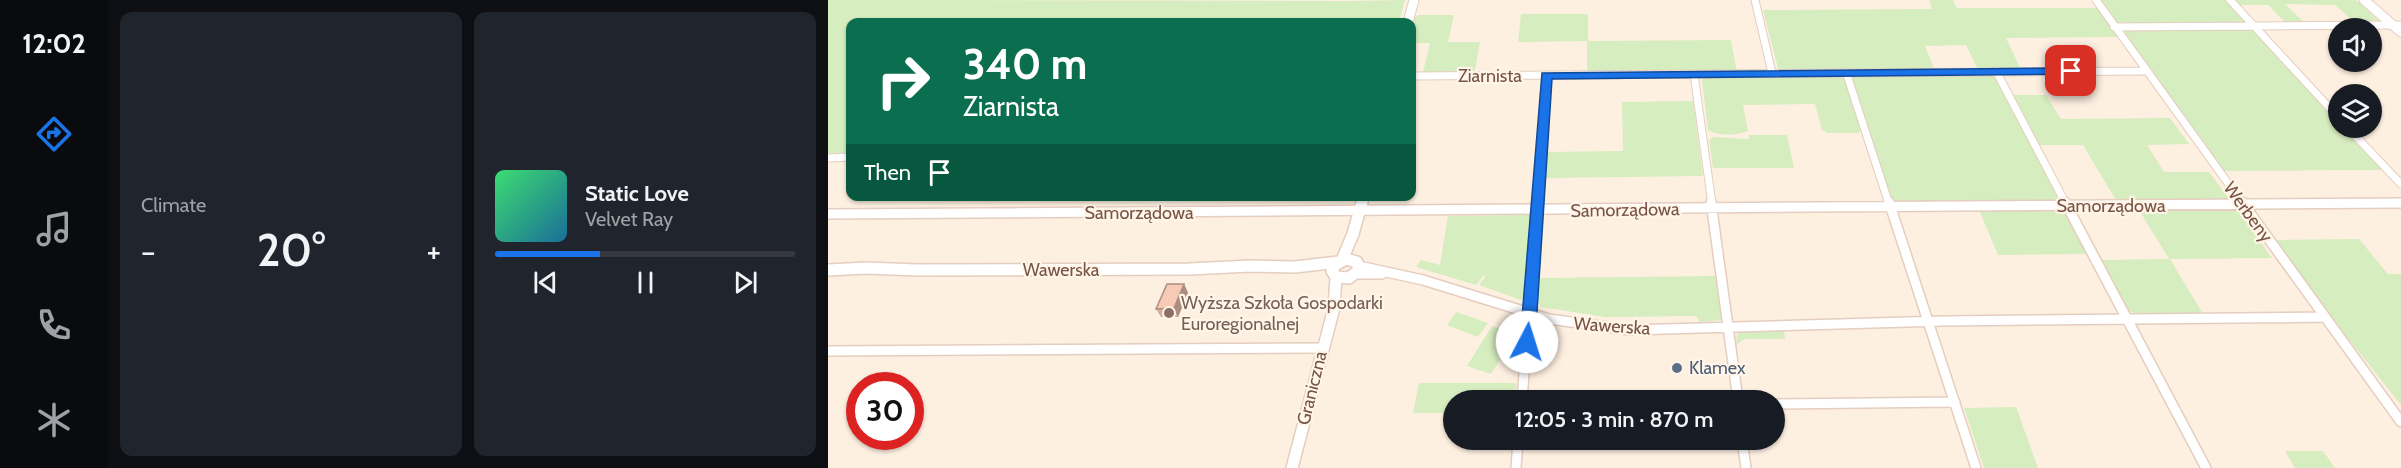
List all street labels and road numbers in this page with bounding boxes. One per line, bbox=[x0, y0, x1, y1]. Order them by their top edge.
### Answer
street label: Ziarnista bbox=[1458, 65, 1522, 87]
street label: Werbeny bbox=[2219, 177, 2277, 247]
street label: Samorządowa bbox=[2056, 195, 2166, 217]
street label: Samorządowa bbox=[1570, 198, 1680, 222]
street label: Samorządowa bbox=[1084, 202, 1194, 224]
street label: Wawerska bbox=[1023, 259, 1100, 281]
street label: Wawerska bbox=[1573, 312, 1651, 340]
street label: Graniczna bbox=[1292, 348, 1332, 427]

